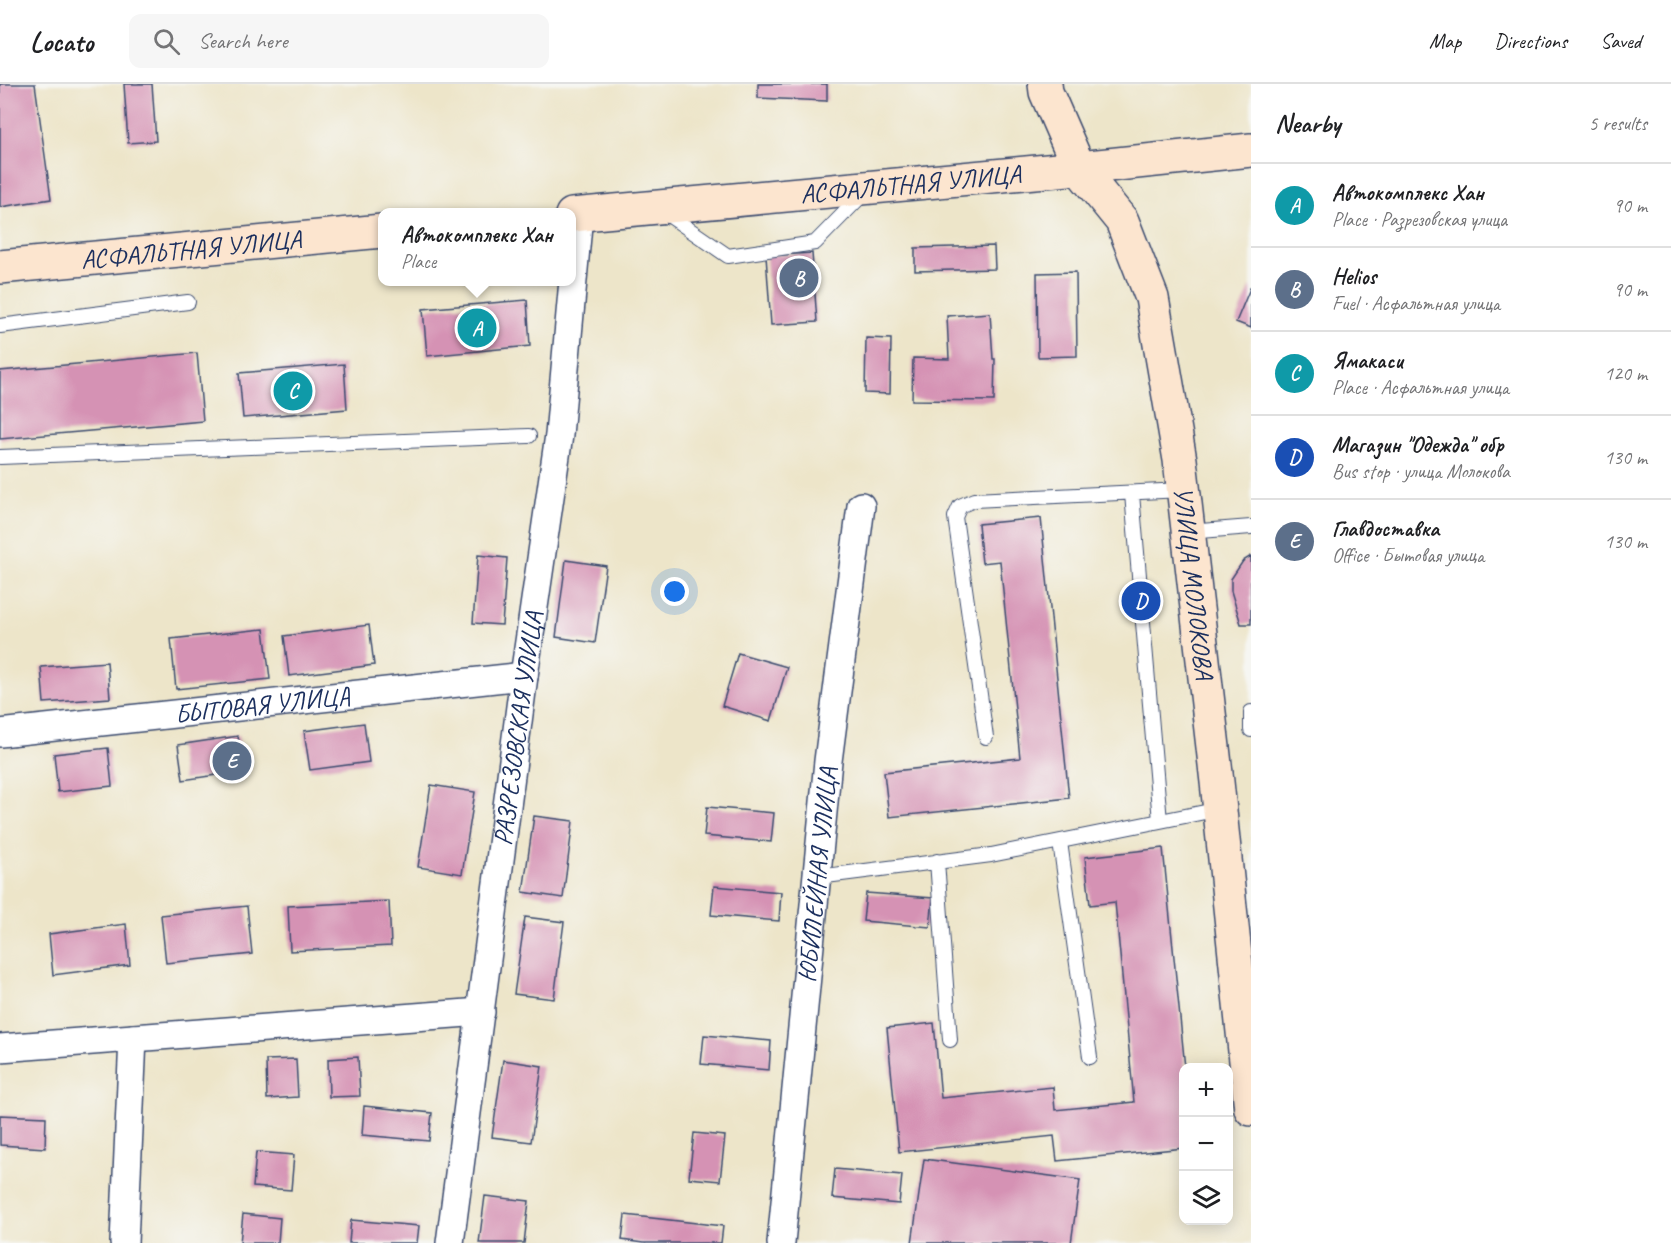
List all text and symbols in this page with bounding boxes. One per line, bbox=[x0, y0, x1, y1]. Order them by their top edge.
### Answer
search box bbox=[129, 14, 549, 68]
text: Locato bbox=[30, 24, 93, 59]
icon: search bbox=[150, 25, 183, 58]
text: Search here bbox=[198, 27, 288, 55]
text: Map bbox=[1429, 28, 1461, 54]
text: Directions bbox=[1494, 28, 1567, 54]
text: Saved bbox=[1600, 28, 1641, 54]
text: Nearby bbox=[1275, 107, 1340, 140]
text: 5 results bbox=[1588, 111, 1647, 136]
street label: АСФАЛЬТНАЯ УЛИЦА bbox=[799, 157, 1024, 211]
text: Автокомплекс Хан bbox=[1332, 179, 1484, 207]
text: A bbox=[1289, 193, 1300, 218]
text: 90 m bbox=[1613, 193, 1647, 218]
text: Place · Разрезовская улица bbox=[1332, 207, 1507, 232]
popup bbox=[378, 208, 576, 286]
text: Автокомплекс Хан bbox=[401, 221, 553, 249]
street label: АСФАЛЬТНАЯ УЛИЦА bbox=[80, 222, 305, 276]
text: Place bbox=[401, 249, 436, 274]
pin: B bbox=[780, 256, 818, 300]
text: Helios bbox=[1332, 263, 1376, 291]
text: B bbox=[1289, 277, 1300, 302]
text: 90 m bbox=[1613, 277, 1647, 302]
text: Fuel · Асфальтная улица bbox=[1332, 291, 1500, 316]
pin: A bbox=[458, 306, 496, 350]
text: Ямакаси bbox=[1332, 347, 1403, 375]
text: C bbox=[1290, 361, 1299, 386]
text: 120 m bbox=[1604, 361, 1647, 386]
pin: C bbox=[274, 368, 312, 414]
text: Place · Асфальтная улица bbox=[1332, 375, 1509, 400]
text: Магазин "Одежда" обр bbox=[1332, 431, 1504, 459]
text: D bbox=[1289, 445, 1300, 470]
text: 130 m bbox=[1604, 445, 1647, 470]
text: Bus stop · улица Молокова bbox=[1332, 459, 1510, 484]
street label: УЛИЦА МОЛОКОВА bbox=[1166, 485, 1221, 683]
text: Главдоставка bbox=[1332, 515, 1439, 543]
text: E bbox=[1289, 529, 1300, 554]
text: 130 m bbox=[1604, 529, 1647, 554]
text: Office · Бытовая улица bbox=[1332, 543, 1484, 568]
your location bbox=[660, 577, 689, 606]
pin: D bbox=[1122, 578, 1160, 624]
street label: РАЗРЕЗОВСКАЯ УЛИЦА bbox=[486, 608, 550, 847]
street label: БЫТОВАЯ УЛИЦА bbox=[173, 679, 353, 731]
pin: E bbox=[212, 738, 252, 784]
street label: ЮБИЛЕЙНАЯ УЛИЦА bbox=[791, 765, 844, 984]
map controls bbox=[1179, 1063, 1233, 1225]
button: + bbox=[1179, 1063, 1233, 1117]
button: − bbox=[1179, 1117, 1233, 1171]
button: layers bbox=[1179, 1171, 1233, 1225]

